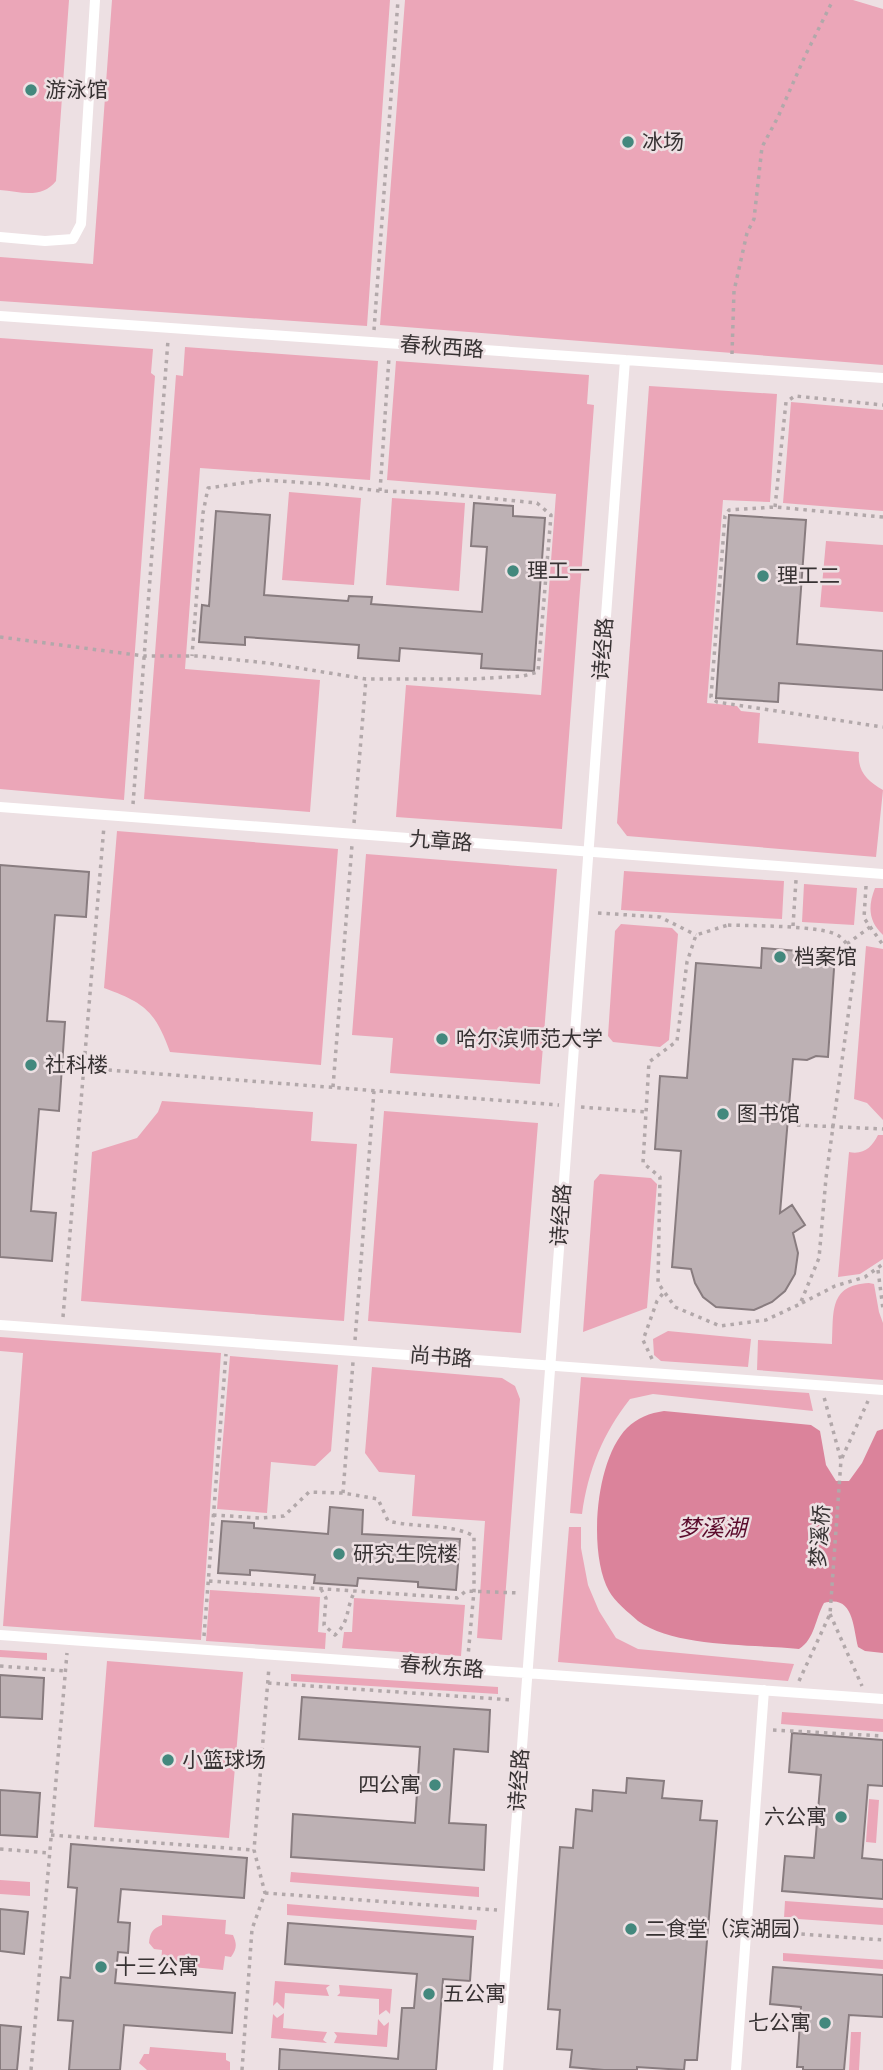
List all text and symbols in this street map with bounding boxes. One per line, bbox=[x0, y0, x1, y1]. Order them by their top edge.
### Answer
place label: 游泳馆 bbox=[45, 75, 108, 105]
marker: 游泳馆 bbox=[23, 82, 39, 98]
place label: 冰场 bbox=[642, 127, 684, 157]
marker: 冰场 bbox=[620, 134, 636, 150]
street label: 春秋西路 bbox=[399, 329, 485, 365]
place label: 理工一 bbox=[527, 556, 590, 586]
place label: 理工二 bbox=[777, 561, 840, 591]
marker: 理工一 bbox=[505, 563, 521, 579]
marker: 理工二 bbox=[755, 568, 771, 584]
street label: 诗经路 bbox=[586, 617, 620, 681]
street label: 九章路 bbox=[409, 824, 473, 858]
place label: 档案馆 bbox=[794, 942, 857, 972]
marker: 档案馆 bbox=[772, 949, 788, 965]
place label: 哈尔滨师范大学 bbox=[456, 1024, 603, 1054]
marker: 哈尔滨师范大学 bbox=[434, 1031, 450, 1047]
place label: 社科楼 bbox=[45, 1050, 108, 1080]
marker: 社科楼 bbox=[23, 1057, 39, 1073]
place label: 图书馆 bbox=[737, 1099, 800, 1129]
marker: 图书馆 bbox=[715, 1106, 731, 1122]
street label: 诗经路 bbox=[544, 1183, 578, 1247]
street label: 尚书路 bbox=[409, 1340, 473, 1374]
street label: 梦溪桥 bbox=[803, 1504, 837, 1568]
water label: 梦溪湖 bbox=[678, 1511, 750, 1545]
place label: 研究生院楼 bbox=[353, 1539, 458, 1569]
marker: 研究生院楼 bbox=[331, 1546, 347, 1562]
street label: 春秋东路 bbox=[399, 1649, 485, 1685]
place label: 小篮球场 bbox=[182, 1745, 266, 1775]
street label: 诗经路 bbox=[502, 1748, 536, 1812]
marker: 小篮球场 bbox=[160, 1752, 176, 1768]
place label: 四公寓 bbox=[358, 1770, 421, 1800]
marker: 四公寓 bbox=[427, 1777, 443, 1793]
place label: 六公寓 bbox=[764, 1802, 827, 1832]
marker: 六公寓 bbox=[833, 1809, 849, 1825]
place label: 二食堂（滨湖园） bbox=[645, 1914, 813, 1944]
marker: 二食堂（滨湖园） bbox=[623, 1921, 639, 1937]
place label: 十三公寓 bbox=[115, 1952, 199, 1982]
marker: 十三公寓 bbox=[93, 1959, 109, 1975]
place label: 五公寓 bbox=[443, 1979, 506, 2009]
marker: 五公寓 bbox=[421, 1986, 437, 2002]
place label: 七公寓 bbox=[748, 2008, 811, 2038]
marker: 七公寓 bbox=[817, 2015, 833, 2031]

